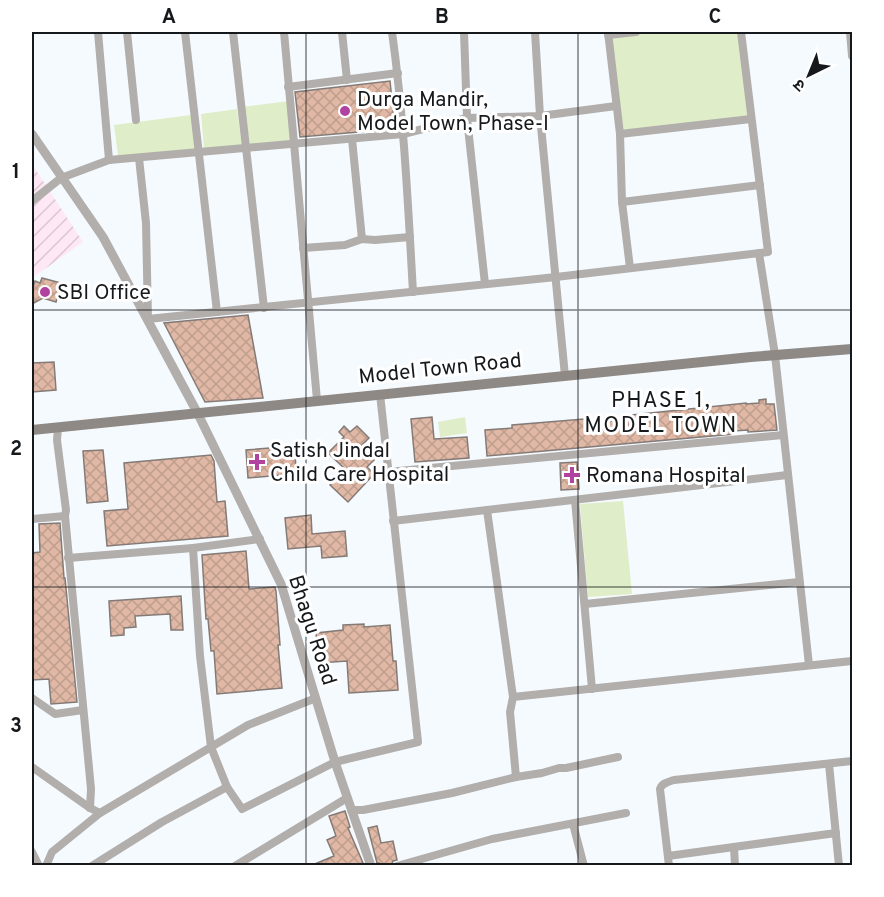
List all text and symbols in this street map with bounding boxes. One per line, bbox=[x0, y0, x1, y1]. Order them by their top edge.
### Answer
text: A bbox=[162, 5, 176, 31]
text: B bbox=[435, 5, 449, 31]
text: C bbox=[709, 5, 721, 31]
north arrow bbox=[779, 45, 839, 105]
text: उ bbox=[789, 74, 810, 95]
place label: Durga Mandir, Model Town, Phase-I bbox=[357, 87, 549, 138]
marker: Durga Mandir, Model Town, Phase-I bbox=[338, 104, 352, 118]
text: 1 bbox=[12, 160, 20, 186]
place label: SBI Office bbox=[57, 280, 151, 307]
marker: SBI Office bbox=[38, 285, 52, 299]
street label: Model Town Road bbox=[357, 347, 523, 391]
district label: PHASE 1, MODEL TOWN bbox=[584, 388, 738, 440]
text: 2 bbox=[10, 437, 22, 463]
place label: Satish Jindal Child Care Hospital bbox=[270, 438, 449, 489]
marker: Satish Jindal Child Care Hospital bbox=[248, 453, 266, 471]
place label: Romana Hospital bbox=[586, 463, 746, 490]
marker: Romana Hospital bbox=[563, 466, 581, 484]
street label: Bhagu Road bbox=[281, 572, 342, 689]
text: 3 bbox=[10, 714, 22, 740]

